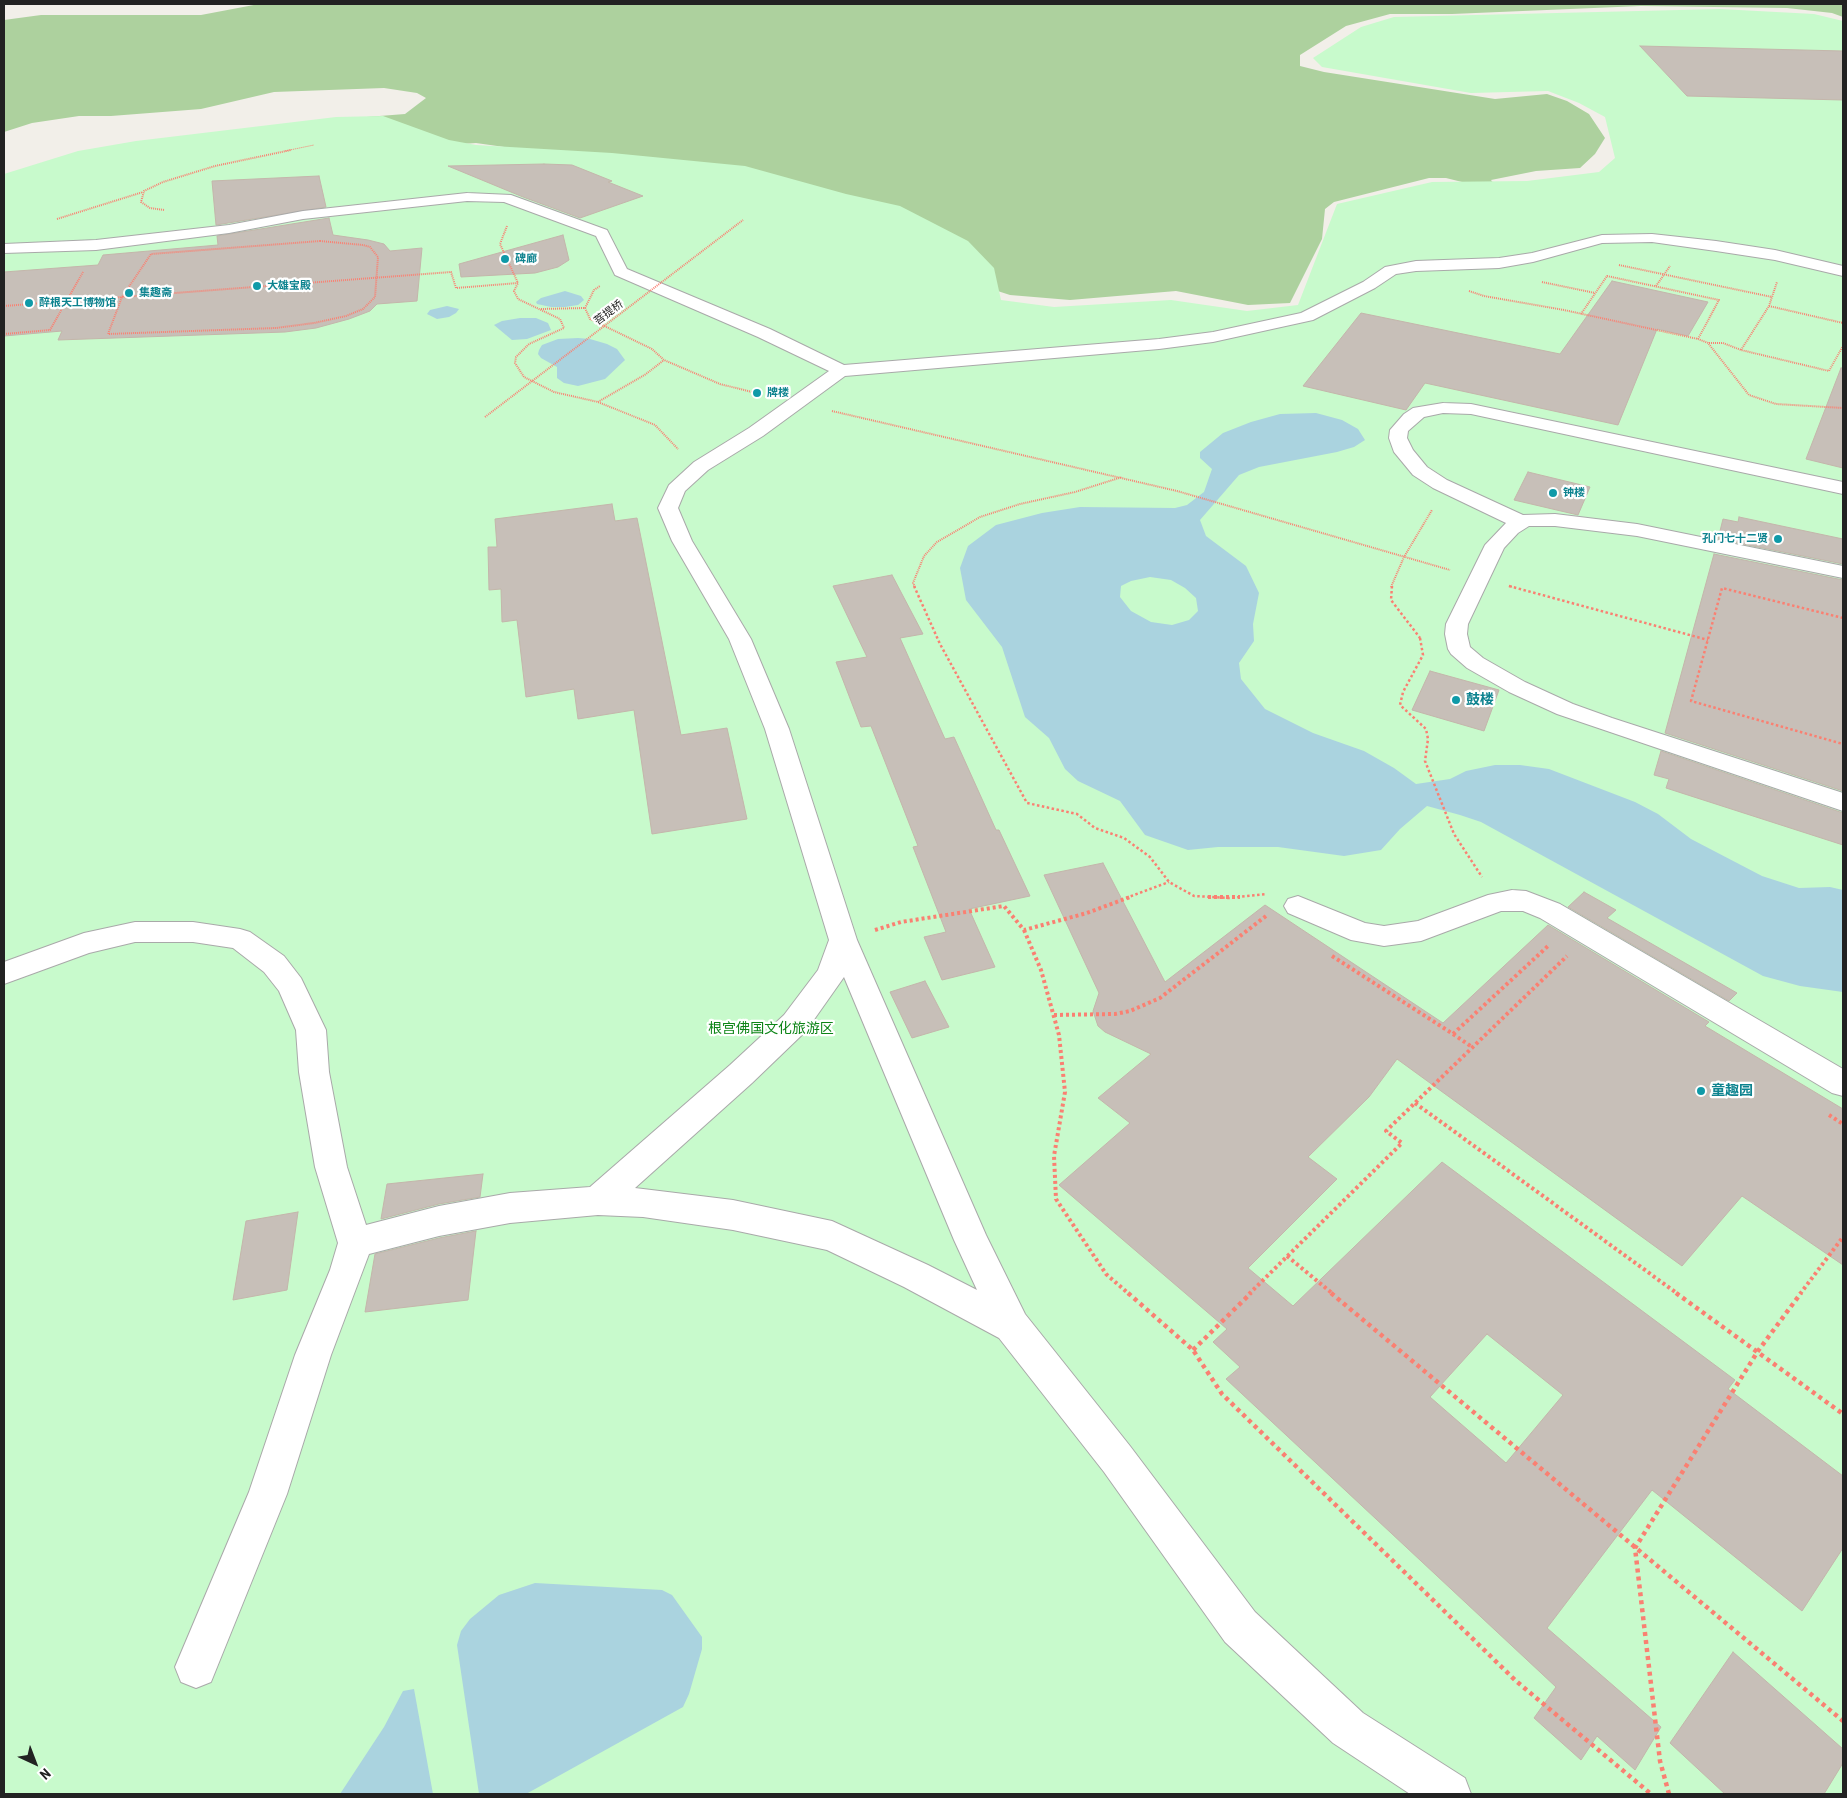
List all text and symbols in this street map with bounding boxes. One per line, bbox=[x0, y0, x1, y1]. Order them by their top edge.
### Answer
place label: 碑廊 bbox=[515, 252, 537, 266]
marker: 碑廊 bbox=[499, 253, 511, 265]
place label: 大雄宝殿 bbox=[267, 279, 311, 293]
marker: 大雄宝殿 bbox=[251, 280, 263, 292]
place label: 集趣斋 bbox=[139, 286, 172, 300]
marker: 集趣斋 bbox=[123, 287, 135, 299]
place label: 醉根天工博物馆 bbox=[39, 296, 116, 310]
marker: 醉根天工博物馆 bbox=[23, 297, 35, 309]
street label: 菩提桥 bbox=[592, 298, 626, 328]
place label: 牌楼 bbox=[767, 386, 789, 400]
marker: 牌楼 bbox=[751, 387, 763, 399]
place label: 钟楼 bbox=[1563, 486, 1585, 500]
marker: 钟楼 bbox=[1547, 487, 1559, 499]
place label: 孔门七十二贤 bbox=[1702, 532, 1768, 546]
marker: 孔门七十二贤 bbox=[1772, 533, 1784, 545]
place label: 鼓楼 bbox=[1466, 692, 1494, 708]
marker: 鼓楼 bbox=[1450, 694, 1462, 706]
park label: 根宫佛国文化旅游区 bbox=[708, 1021, 834, 1037]
place label: 童趣园 bbox=[1711, 1083, 1753, 1099]
marker: 童趣园 bbox=[1695, 1085, 1707, 1097]
north arrow bbox=[10, 1738, 60, 1788]
text: N bbox=[37, 1765, 54, 1783]

